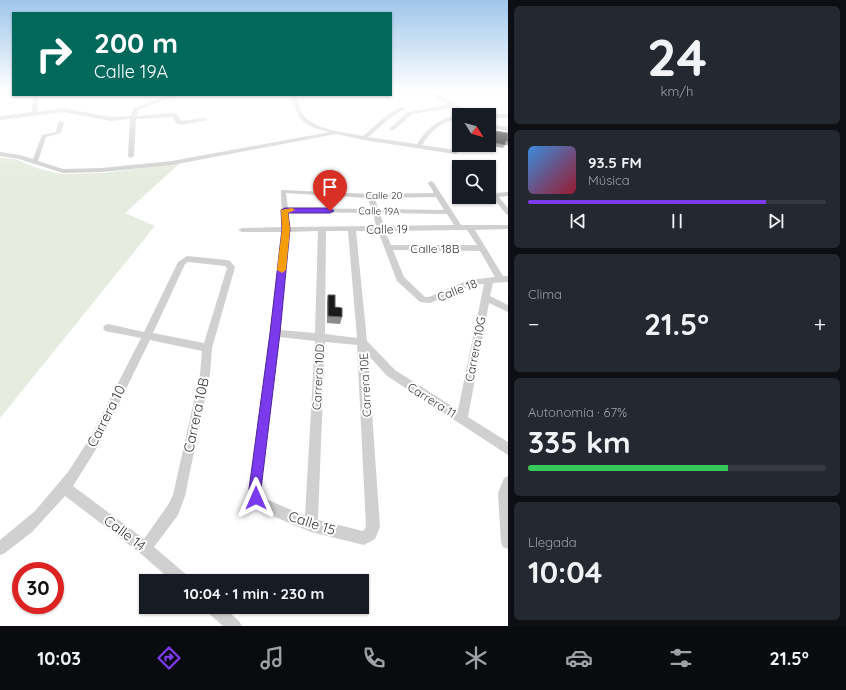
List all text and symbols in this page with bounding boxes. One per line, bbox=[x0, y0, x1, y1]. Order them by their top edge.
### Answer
text: 24 bbox=[647, 24, 707, 89]
text: 200 m bbox=[94, 25, 178, 60]
icon: right bbox=[28, 28, 80, 80]
text: Calle 19A bbox=[94, 60, 168, 83]
text: km/h bbox=[661, 83, 693, 99]
north arrow bbox=[452, 108, 496, 152]
map controls bbox=[452, 108, 496, 204]
text: 93.5 FM bbox=[588, 153, 642, 172]
button: search bbox=[452, 160, 496, 204]
pin bbox=[313, 170, 347, 211]
text: Música bbox=[588, 172, 630, 188]
icon: arrive bbox=[319, 176, 341, 198]
street label: Calle 20 bbox=[366, 189, 403, 202]
street label: Calle 19A bbox=[358, 204, 400, 218]
icon: previous bbox=[567, 210, 589, 232]
icon: pause bbox=[666, 210, 688, 232]
icon: next bbox=[765, 210, 787, 232]
street label: Calle 19 bbox=[366, 221, 408, 237]
street label: Calle 18B bbox=[410, 241, 460, 256]
street label: Calle 18 bbox=[435, 276, 479, 304]
text: Clima bbox=[528, 286, 562, 302]
text: 21.5° bbox=[644, 305, 709, 343]
text: − bbox=[528, 310, 539, 338]
text: + bbox=[814, 310, 826, 338]
street label: Carrera 10G bbox=[461, 315, 489, 383]
street label: Carrera 10D bbox=[309, 343, 327, 410]
street label: Carrera 10E bbox=[356, 352, 374, 417]
street label: Carrera 10B bbox=[179, 376, 213, 454]
street label: Carrera 11 bbox=[405, 379, 459, 421]
street label: Carrera 10 bbox=[83, 382, 129, 450]
text: Autonomía · 67% bbox=[528, 404, 627, 420]
text: 335 km bbox=[528, 423, 631, 461]
position arrow bbox=[235, 477, 277, 519]
street label: Calle 15 bbox=[286, 507, 338, 539]
street label: Calle 14 bbox=[100, 511, 150, 555]
text: Llegada bbox=[528, 534, 577, 550]
text: 10:04 bbox=[528, 553, 602, 591]
speed limit sign: 30 bbox=[12, 562, 64, 614]
text: 10:04 · 1 min · 230 m bbox=[184, 584, 324, 603]
icon: directions bbox=[155, 644, 183, 672]
icon: music bbox=[258, 644, 286, 672]
icon: phone bbox=[360, 644, 388, 672]
icon: climate bbox=[462, 644, 490, 672]
icon: car bbox=[565, 644, 593, 672]
icon: filters bbox=[667, 644, 695, 672]
text: 10:03 bbox=[37, 647, 81, 670]
text: 21.5° bbox=[770, 647, 809, 670]

